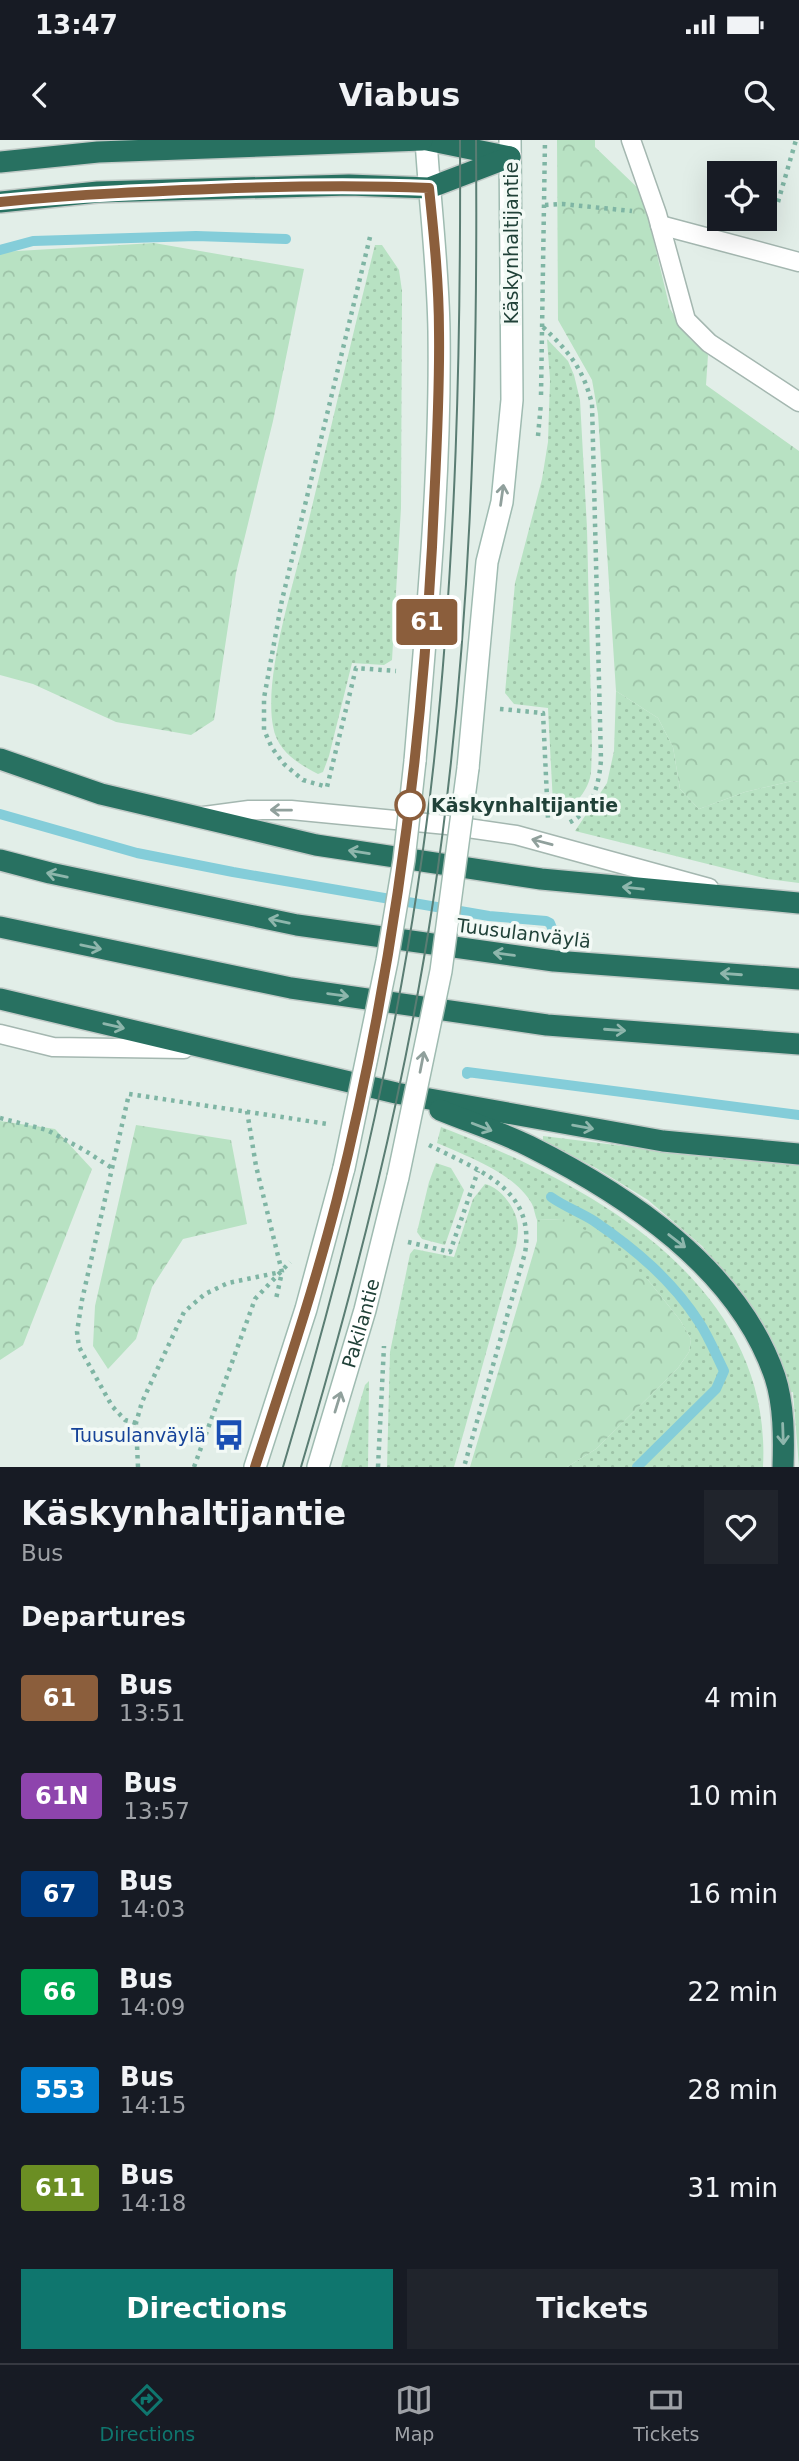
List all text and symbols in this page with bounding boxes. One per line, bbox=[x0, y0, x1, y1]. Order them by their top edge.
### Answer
text: 13:47 bbox=[35, 10, 118, 40]
icon: back bbox=[21, 76, 59, 114]
text: Viabus bbox=[339, 76, 460, 114]
icon: search bbox=[740, 76, 778, 114]
map controls bbox=[707, 161, 777, 231]
button: locate bbox=[707, 161, 777, 231]
street label: Käskynhaltijantie bbox=[500, 162, 522, 324]
one-way arrow bbox=[496, 484, 509, 507]
line badge: 61 bbox=[396, 599, 458, 645]
text: 61 bbox=[410, 608, 444, 636]
marker: Käskynhaltijantie bbox=[395, 790, 425, 820]
place label: Käskynhaltijantie bbox=[431, 794, 618, 816]
one-way arrow bbox=[270, 803, 293, 817]
one-way arrow bbox=[532, 835, 554, 848]
one-way arrow bbox=[348, 845, 371, 858]
one-way arrow bbox=[46, 867, 69, 881]
one-way arrow bbox=[622, 881, 645, 894]
one-way arrow bbox=[268, 914, 291, 928]
street label: Tuusulanväylä bbox=[455, 914, 592, 952]
one-way arrow bbox=[79, 941, 102, 955]
one-way arrow bbox=[494, 947, 516, 960]
one-way arrow bbox=[720, 968, 743, 981]
one-way arrow bbox=[326, 988, 349, 1001]
one-way arrow bbox=[102, 1020, 125, 1033]
one-way arrow bbox=[603, 1024, 626, 1037]
one-way arrow bbox=[416, 1051, 429, 1074]
one-way arrow bbox=[571, 1120, 594, 1134]
one-way arrow bbox=[471, 1121, 492, 1134]
one-way arrow bbox=[668, 1234, 686, 1249]
street label: Pakilantie bbox=[337, 1276, 383, 1371]
one-way arrow bbox=[332, 1391, 345, 1413]
bus stop icon: Tuusulanväylä bbox=[212, 1418, 246, 1452]
one-way arrow bbox=[776, 1423, 789, 1446]
place label: Tuusulanväylä bbox=[70, 1424, 206, 1446]
button: heart bbox=[704, 1490, 778, 1564]
text: Käskynhaltijantie bbox=[21, 1494, 346, 1533]
text: Bus bbox=[21, 1540, 63, 1566]
text: Departures bbox=[21, 1602, 186, 1632]
text: Bus bbox=[119, 1670, 173, 1700]
text: 4 min bbox=[704, 1683, 778, 1713]
text: 61 bbox=[43, 1684, 76, 1712]
text: 13:51 bbox=[119, 1700, 185, 1726]
text: Bus bbox=[123, 1768, 177, 1798]
text: 10 min bbox=[688, 1781, 778, 1811]
text: 61N bbox=[35, 1782, 88, 1810]
text: 13:57 bbox=[123, 1798, 190, 1824]
text: Bus bbox=[119, 1866, 173, 1896]
text: 16 min bbox=[688, 1879, 778, 1909]
text: 67 bbox=[43, 1880, 76, 1908]
text: 14:03 bbox=[119, 1896, 185, 1922]
text: Bus bbox=[119, 1964, 173, 1994]
text: 22 min bbox=[688, 1977, 778, 2007]
text: 66 bbox=[43, 1978, 76, 2006]
text: 14:09 bbox=[119, 1994, 185, 2020]
text: Bus bbox=[120, 2062, 174, 2092]
text: 28 min bbox=[688, 2075, 778, 2105]
text: 553 bbox=[35, 2076, 85, 2104]
text: 14:15 bbox=[120, 2092, 186, 2118]
text: Bus bbox=[120, 2160, 174, 2190]
text: 31 min bbox=[688, 2173, 778, 2203]
text: 611 bbox=[35, 2174, 85, 2202]
text: 14:18 bbox=[120, 2190, 186, 2216]
button: Directions bbox=[21, 2269, 393, 2349]
button: Tickets bbox=[407, 2269, 778, 2349]
tab: Directions bbox=[100, 2381, 195, 2445]
tab: Map bbox=[394, 2381, 434, 2445]
tab: Tickets bbox=[633, 2381, 699, 2445]

